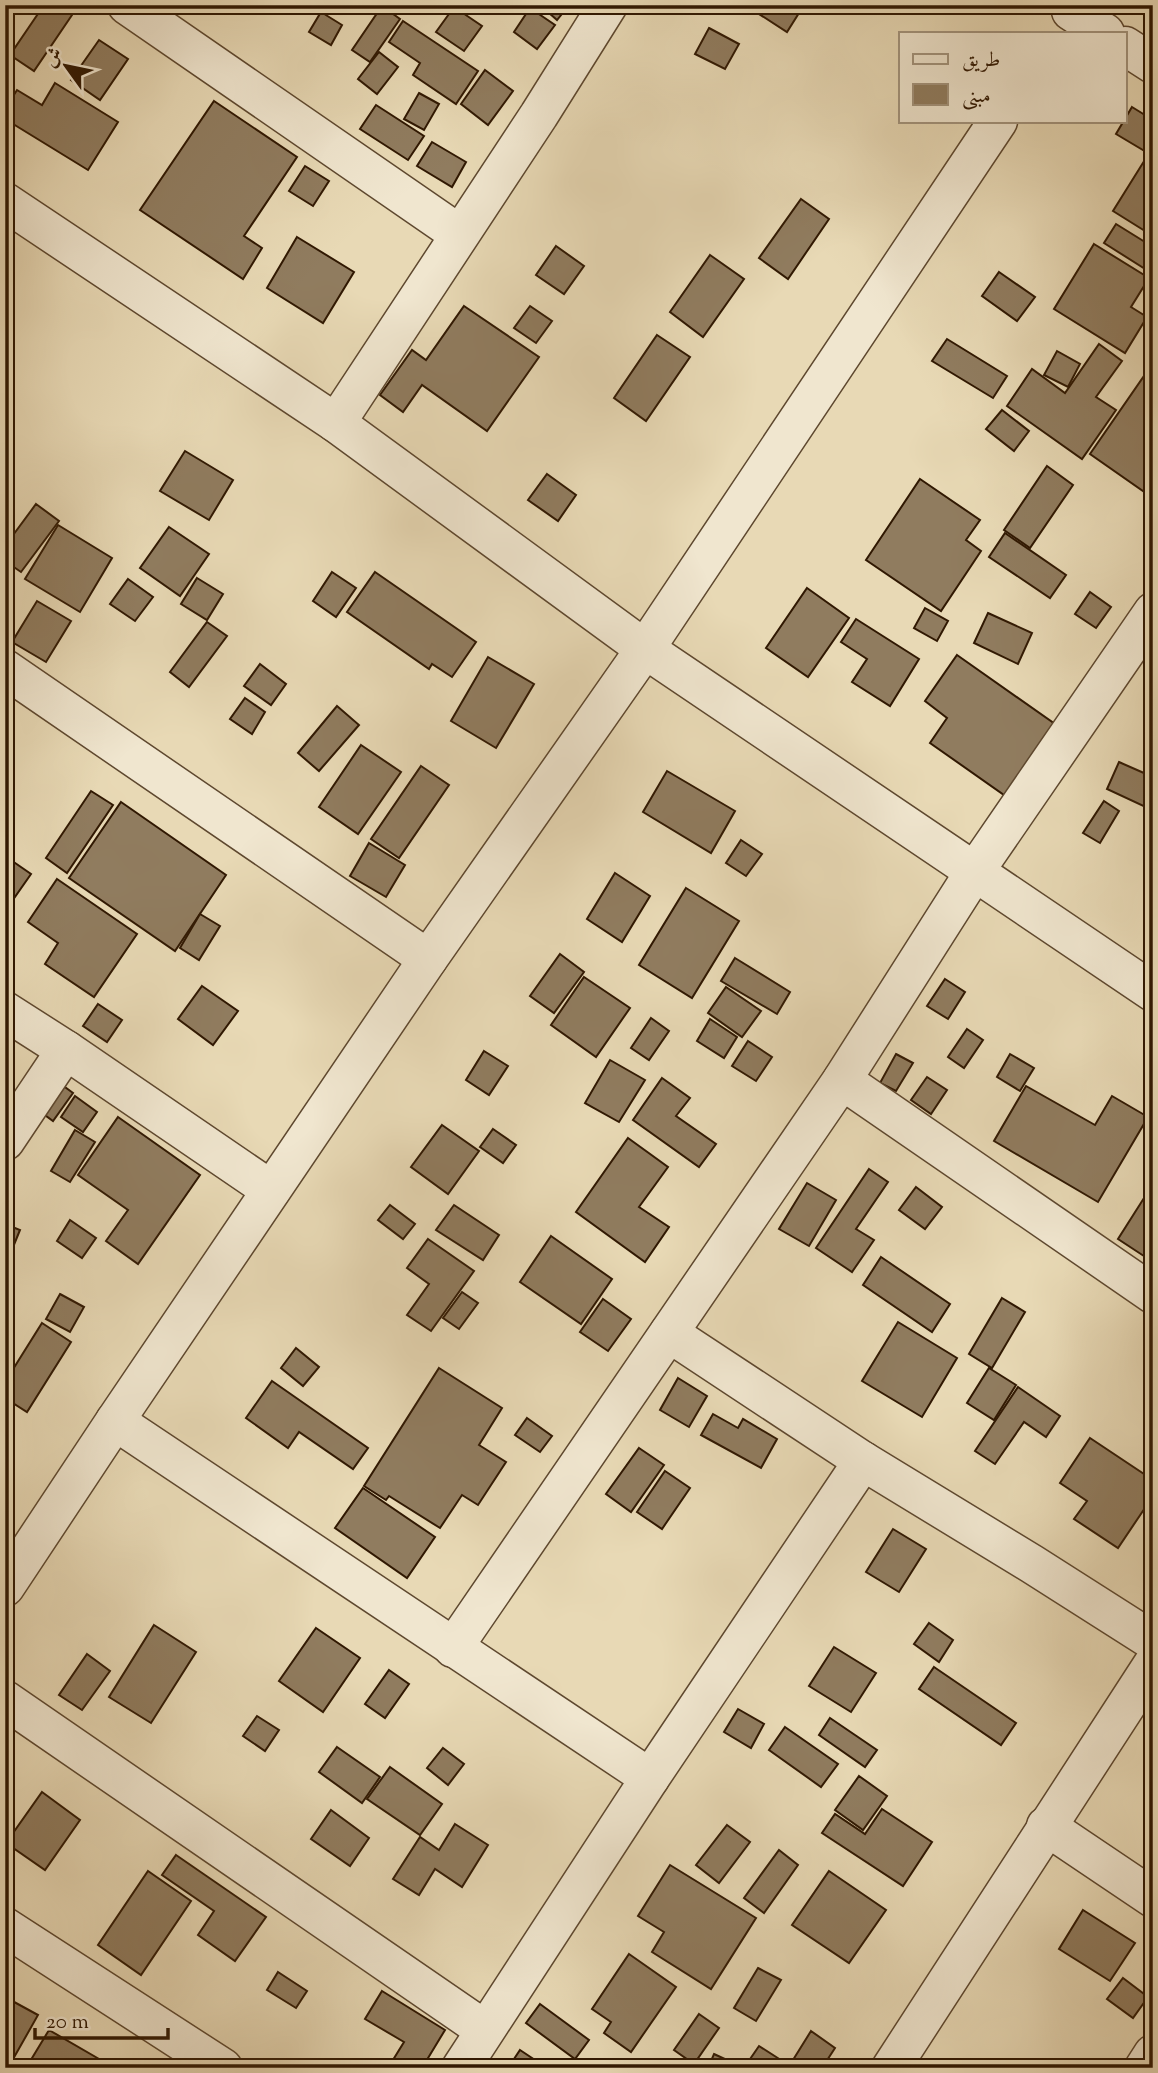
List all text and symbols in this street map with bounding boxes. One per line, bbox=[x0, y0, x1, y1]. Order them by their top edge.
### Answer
north arrow bbox=[32, 32, 102, 102]
legend bbox=[899, 32, 1126, 122]
text: ش bbox=[37, 43, 70, 73]
text: طريق bbox=[962, 46, 1000, 76]
text: مبنى bbox=[962, 82, 991, 112]
scale bar bbox=[35, 1996, 168, 2040]
text: 20 m bbox=[46, 2008, 89, 2038]

